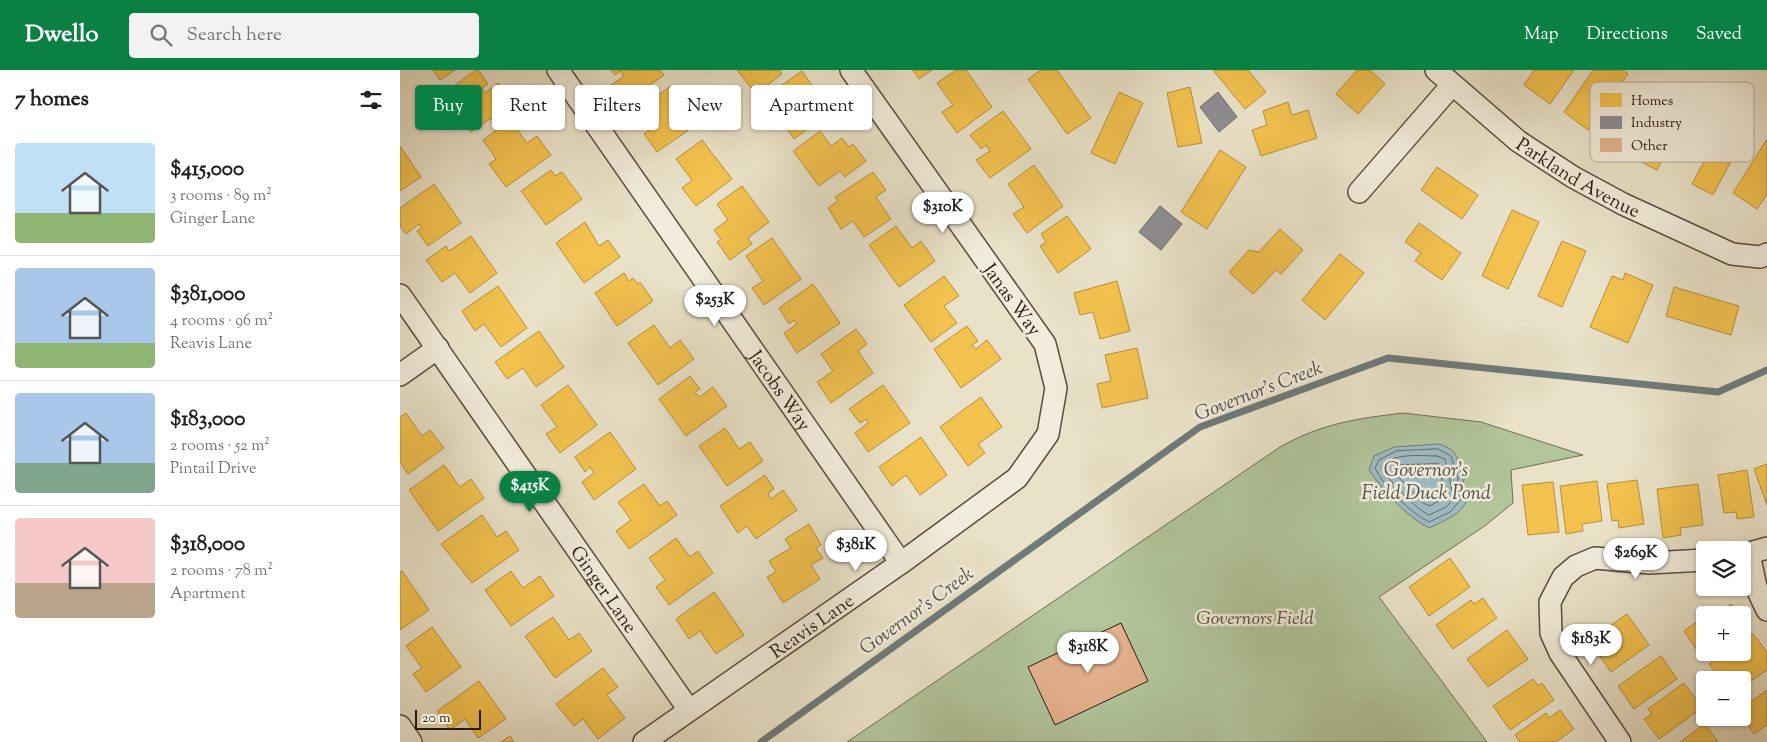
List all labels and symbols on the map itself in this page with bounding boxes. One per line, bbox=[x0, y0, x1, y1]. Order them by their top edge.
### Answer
legend bbox=[1590, 82, 1754, 162]
text: Homes bbox=[1631, 92, 1673, 112]
text: Industry bbox=[1631, 114, 1682, 134]
street label: Parkland Avenue bbox=[1510, 132, 1644, 226]
text: Other bbox=[1631, 137, 1668, 157]
pin: $310K bbox=[908, 191, 978, 234]
street label: Janas Way bbox=[975, 258, 1047, 343]
pin: $253K bbox=[680, 284, 750, 327]
street label: Jacobs Way bbox=[741, 345, 817, 438]
water label: Governor's Creek bbox=[1191, 355, 1327, 430]
water label: Governor's Field Duck Pond bbox=[1361, 457, 1491, 509]
pin: $415K bbox=[495, 470, 565, 513]
pin: $381K bbox=[821, 530, 891, 572]
pin: $269K bbox=[1601, 538, 1671, 580]
street label: Ginger Lane bbox=[562, 541, 643, 640]
water label: Governor's Creek bbox=[854, 561, 980, 663]
street label: Reavis Lane bbox=[765, 588, 861, 666]
park label: Governors Field bbox=[1196, 606, 1314, 633]
pin: $183K bbox=[1556, 624, 1626, 666]
pin: $318K bbox=[1053, 632, 1123, 674]
scale bar bbox=[415, 707, 481, 730]

